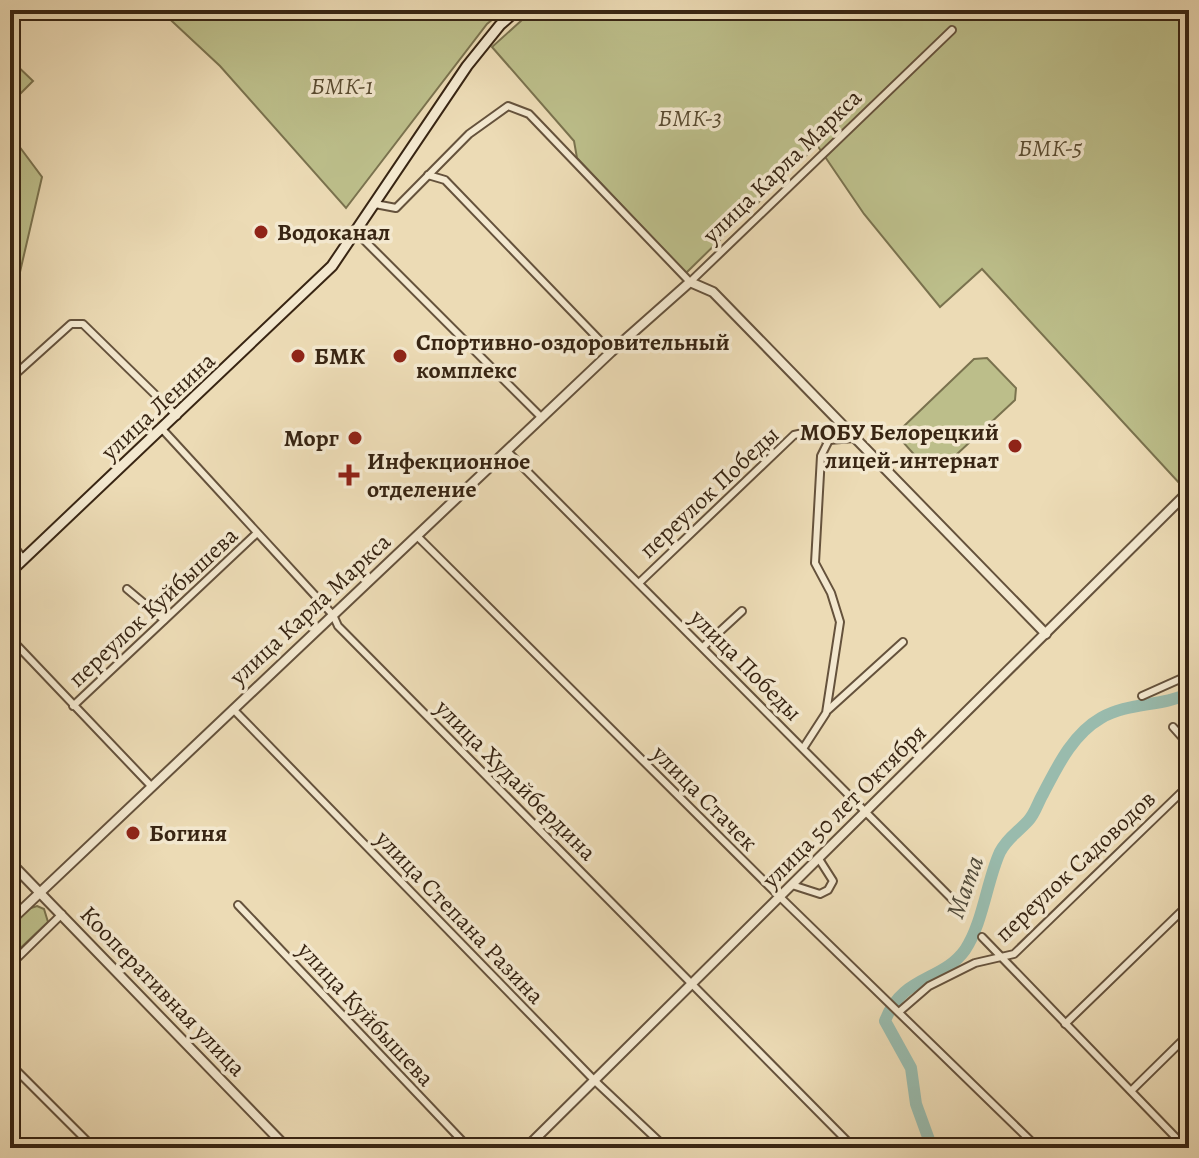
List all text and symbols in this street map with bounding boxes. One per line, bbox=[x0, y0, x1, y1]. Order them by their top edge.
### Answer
park label: БМК-1 bbox=[311, 70, 373, 102]
street label: улица Карла Маркса bbox=[695, 82, 868, 251]
park label: БМК-3 bbox=[658, 102, 722, 134]
park label: БМК-5 bbox=[1018, 132, 1082, 164]
place label: Водоканал bbox=[277, 216, 390, 248]
marker: Водоканал bbox=[252, 223, 270, 241]
place label: Спортивно-оздоровительный комплекс bbox=[416, 326, 730, 386]
place label: БМК bbox=[314, 340, 365, 372]
street label: улица Ленина bbox=[93, 345, 222, 468]
marker: БМК bbox=[289, 347, 307, 365]
marker: Спортивно-оздоровительный комплекс bbox=[391, 347, 409, 365]
place label: МОБУ Белорецкий лицей-интернат bbox=[800, 416, 999, 476]
street label: переулок Победы bbox=[632, 419, 786, 565]
place label: Морг bbox=[284, 422, 340, 454]
marker: Морг bbox=[346, 429, 364, 447]
marker: МОБУ Белорецкий лицей-интернат bbox=[1006, 437, 1024, 455]
place label: Инфекционное отделение bbox=[367, 445, 530, 505]
marker: Инфекционное отделение bbox=[338, 464, 360, 486]
street label: переулок Куйбышева bbox=[61, 520, 245, 694]
street label: улица Карла Маркса bbox=[222, 526, 398, 693]
street label: улица Победы bbox=[682, 601, 809, 728]
street label: улица Худайбердина bbox=[428, 692, 604, 868]
street label: улица 50 лет Октября bbox=[754, 717, 933, 896]
street label: улица Стачек bbox=[644, 737, 765, 858]
street label: переулок Садоводов bbox=[988, 783, 1162, 949]
place label: Богиня bbox=[149, 817, 227, 849]
street label: улица Степана Разина bbox=[368, 822, 552, 1011]
marker: Богиня bbox=[124, 824, 142, 842]
water label: Мата bbox=[938, 851, 992, 923]
street label: Кооперативная улица bbox=[73, 899, 253, 1083]
street label: улица Куйбышева bbox=[290, 934, 442, 1093]

